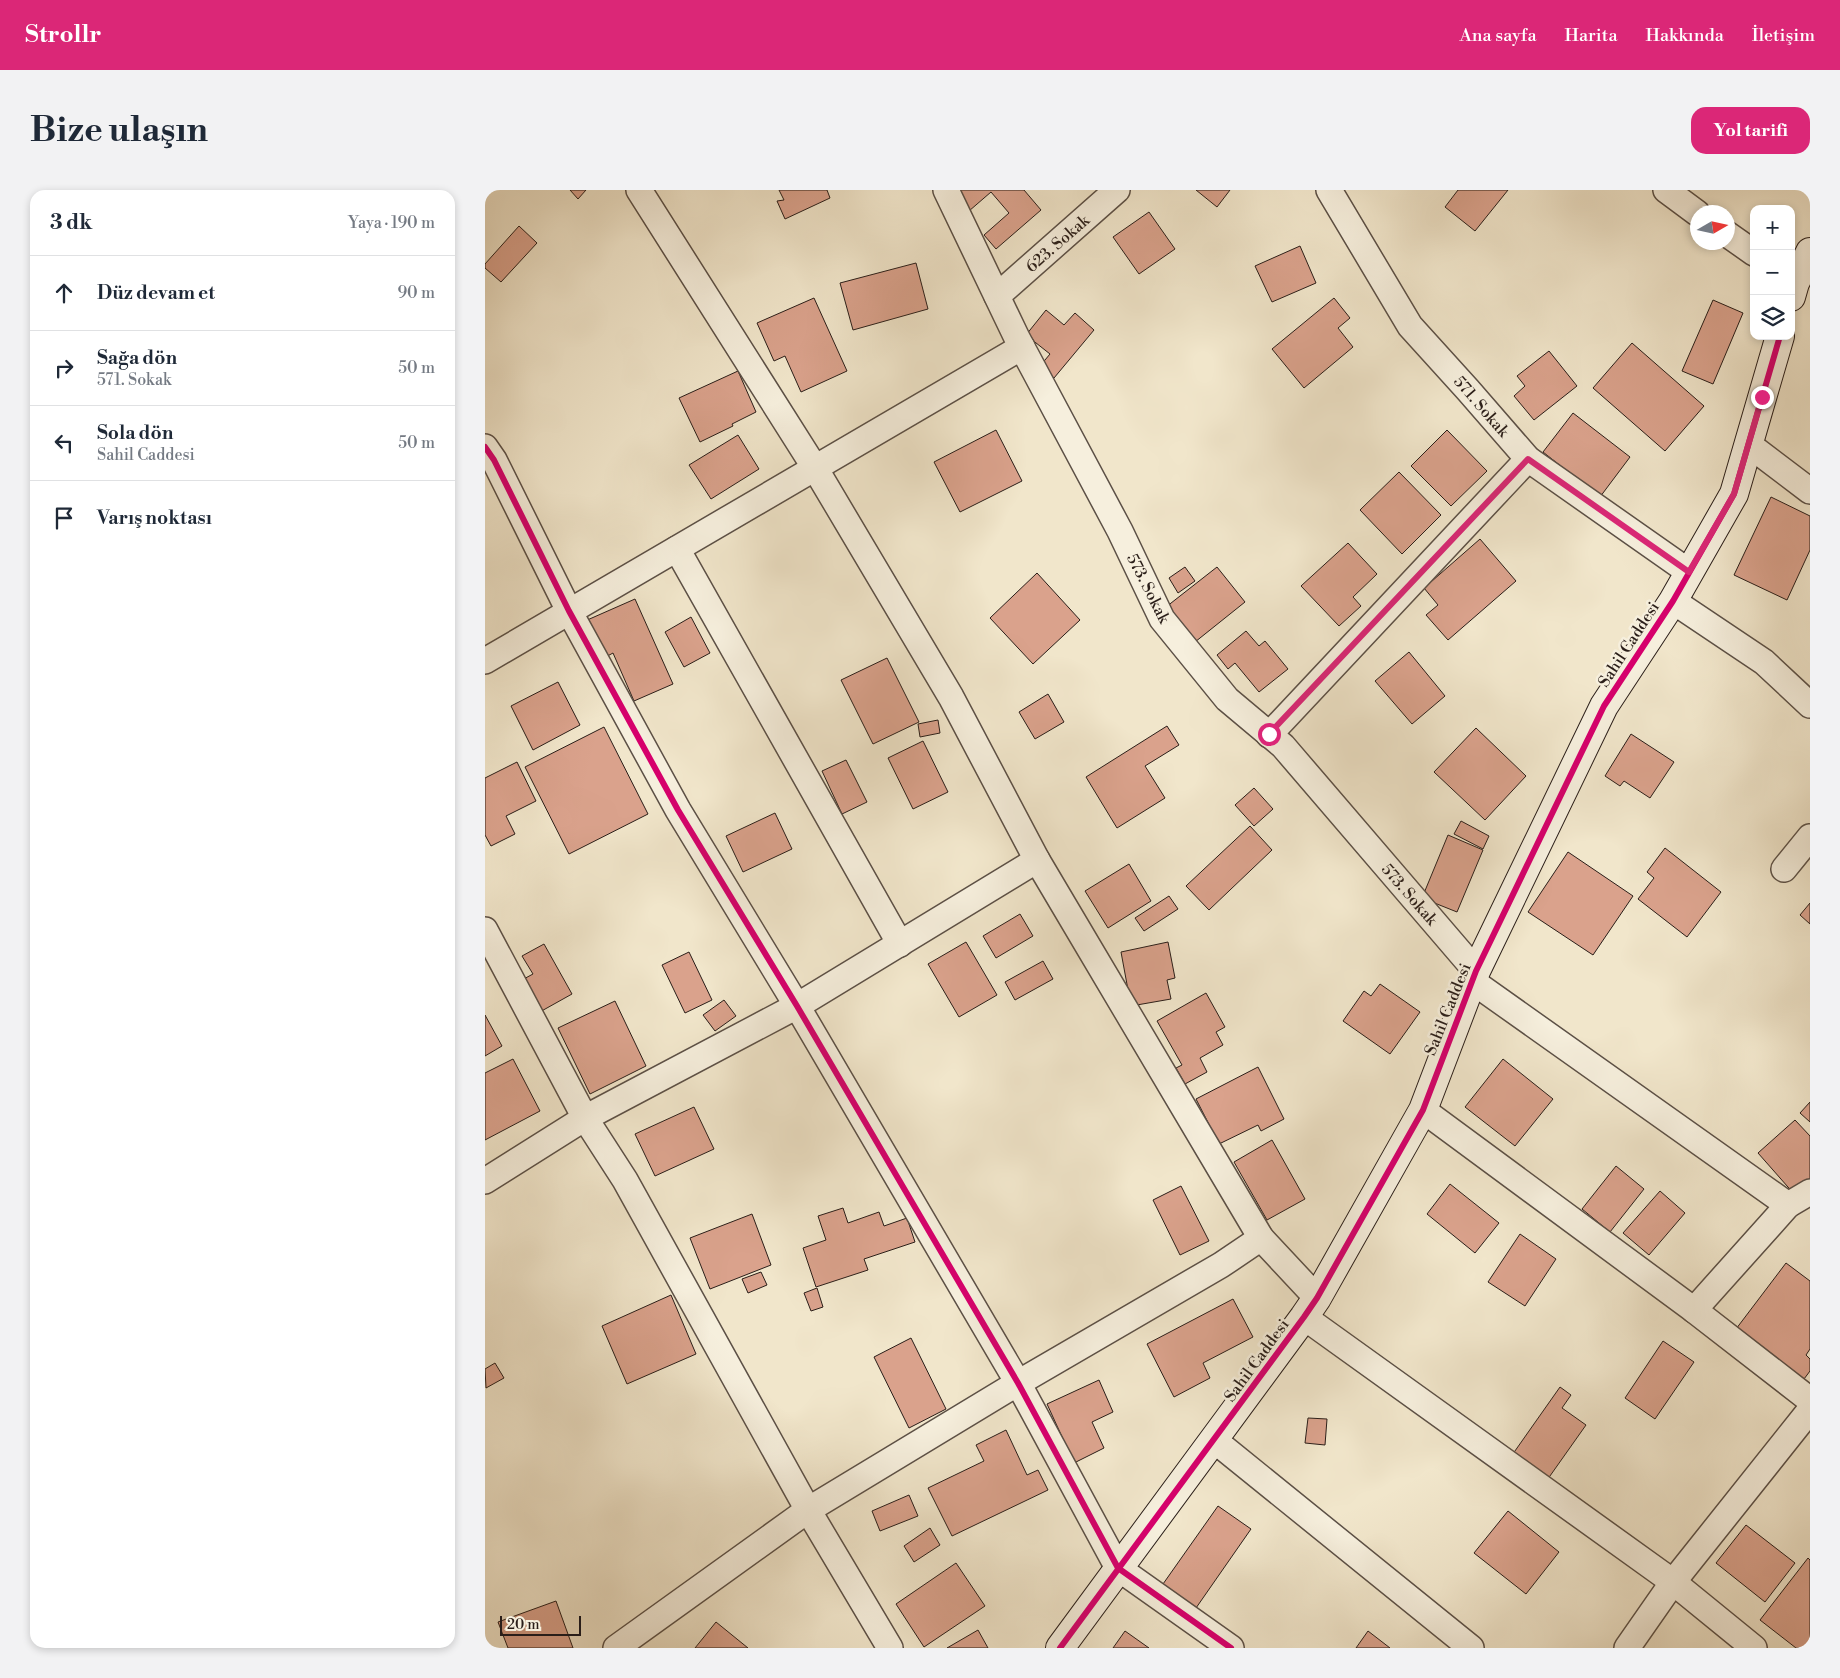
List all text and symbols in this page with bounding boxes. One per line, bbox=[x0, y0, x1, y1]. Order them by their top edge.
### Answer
text: Strollr bbox=[25, 20, 101, 50]
text: Ana sayfa bbox=[1459, 24, 1537, 47]
text: Harita bbox=[1565, 24, 1618, 47]
text: Hakkında bbox=[1646, 24, 1724, 47]
text: İletişim bbox=[1752, 24, 1815, 47]
button: Yol tarifi bbox=[1691, 107, 1810, 154]
text: Bize ulaşın bbox=[30, 109, 208, 152]
north arrow bbox=[1690, 205, 1735, 250]
map controls bbox=[1750, 205, 1795, 340]
button: + bbox=[1750, 205, 1795, 250]
text: 3 dk bbox=[50, 210, 92, 236]
street label: 623. Sokak bbox=[1022, 210, 1095, 277]
text: Yaya · 190 m bbox=[348, 213, 435, 233]
button: − bbox=[1750, 250, 1795, 295]
icon: ahead bbox=[50, 279, 78, 307]
text: Düz devam et bbox=[97, 281, 215, 305]
text: 90 m bbox=[397, 283, 435, 303]
button: layers bbox=[1750, 295, 1795, 340]
text: Sağa dön bbox=[97, 346, 177, 370]
icon: right bbox=[50, 354, 78, 382]
text: 50 m bbox=[398, 358, 435, 378]
text: 571. Sokak bbox=[97, 370, 171, 390]
street label: 571. Sokak bbox=[1449, 372, 1514, 443]
route end bbox=[1751, 386, 1774, 409]
text: Sola dön bbox=[97, 421, 173, 445]
icon: left bbox=[50, 429, 78, 457]
text: 50 m bbox=[398, 433, 435, 453]
text: Sahil Caddesi bbox=[97, 445, 195, 465]
icon: arrive bbox=[50, 504, 78, 532]
text: Varış noktası bbox=[97, 506, 212, 530]
street label: 573. Sokak bbox=[1122, 550, 1175, 628]
street label: Sahil Caddesi bbox=[1594, 598, 1664, 691]
route start bbox=[1258, 723, 1281, 746]
street label: 573. Sokak bbox=[1377, 860, 1443, 931]
street label: Sahil Caddesi bbox=[1420, 960, 1476, 1058]
street label: Sahil Caddesi bbox=[1220, 1315, 1294, 1406]
scale bar bbox=[500, 1613, 581, 1636]
text: 20 m bbox=[507, 1616, 539, 1634]

